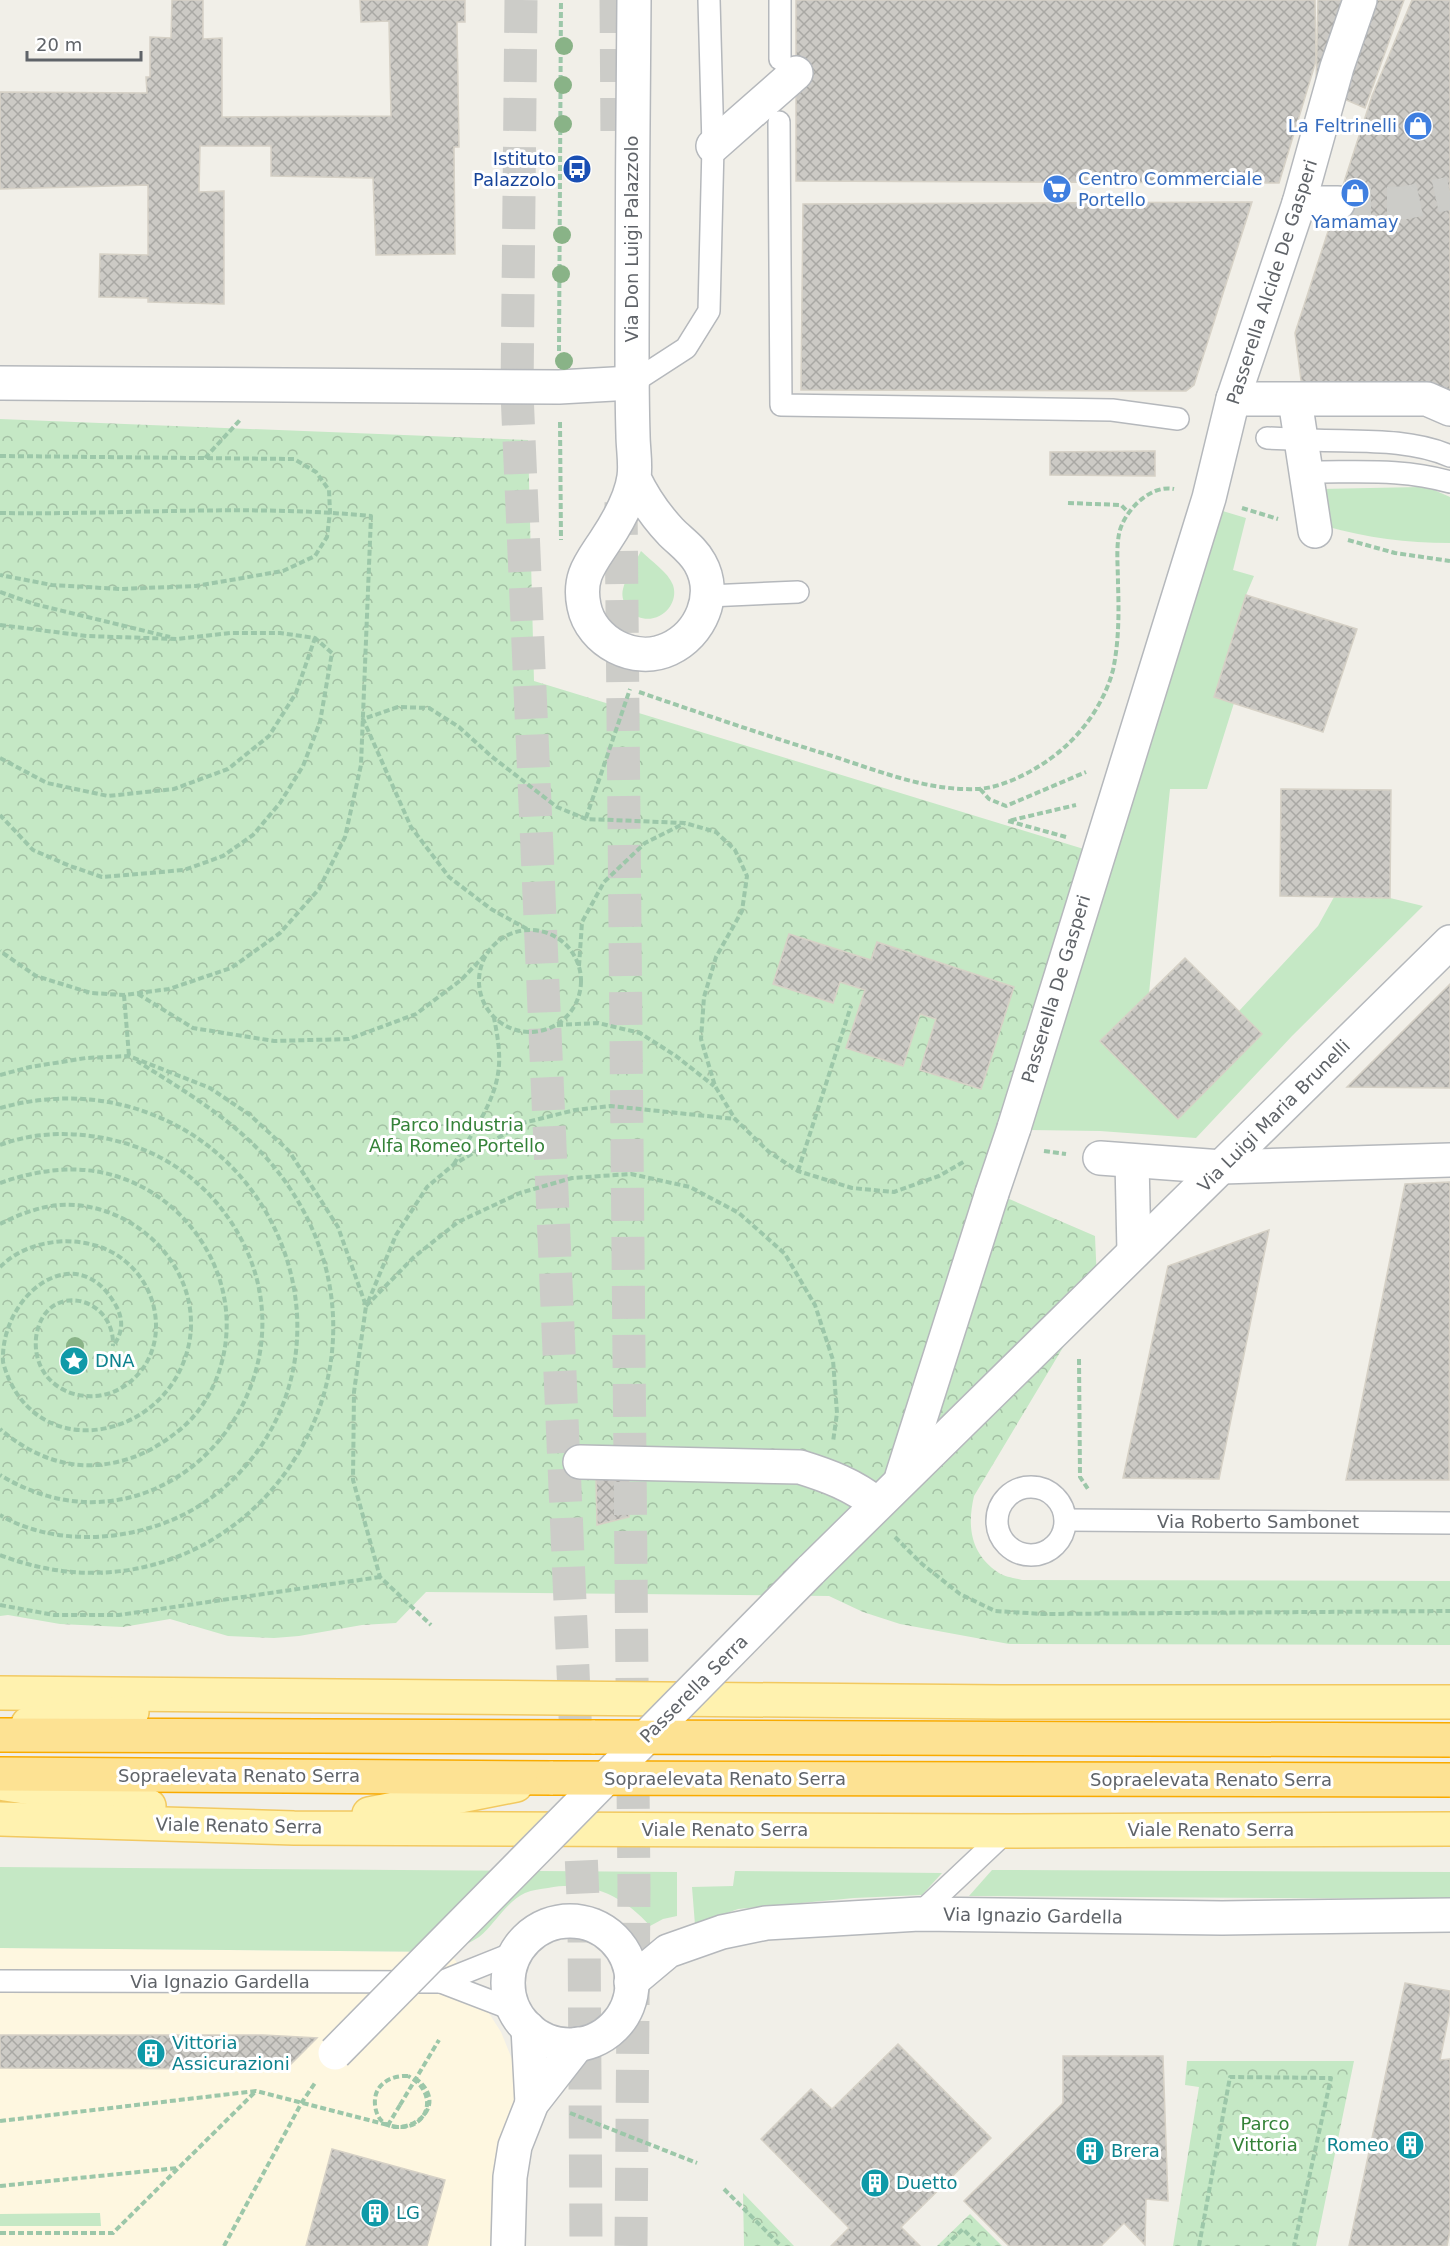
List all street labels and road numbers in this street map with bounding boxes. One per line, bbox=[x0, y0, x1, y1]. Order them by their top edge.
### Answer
street label: Via Don Luigi Palazzolo bbox=[621, 136, 642, 342]
street label: Passerella Alcide De Gasperi bbox=[1222, 157, 1321, 407]
street label: Passerella De Gasperi bbox=[1017, 892, 1094, 1085]
street label: Via Luigi Maria Brunelli bbox=[1193, 1035, 1354, 1196]
street label: Via Roberto Sambonet bbox=[1157, 1511, 1359, 1532]
street label: Passerella Serra bbox=[635, 1630, 752, 1747]
street label: Sopraelevata Renato Serra bbox=[118, 1765, 360, 1786]
street label: Sopraelevata Renato Serra bbox=[604, 1768, 846, 1789]
street label: Sopraelevata Renato Serra bbox=[1090, 1769, 1332, 1790]
street label: Viale Renato Serra bbox=[155, 1814, 323, 1837]
street label: Viale Renato Serra bbox=[642, 1819, 808, 1840]
street label: Viale Renato Serra bbox=[1128, 1819, 1294, 1840]
street label: Via Ignazio Gardella bbox=[943, 1903, 1123, 1928]
street label: Via Ignazio Gardella bbox=[130, 1971, 310, 1992]

